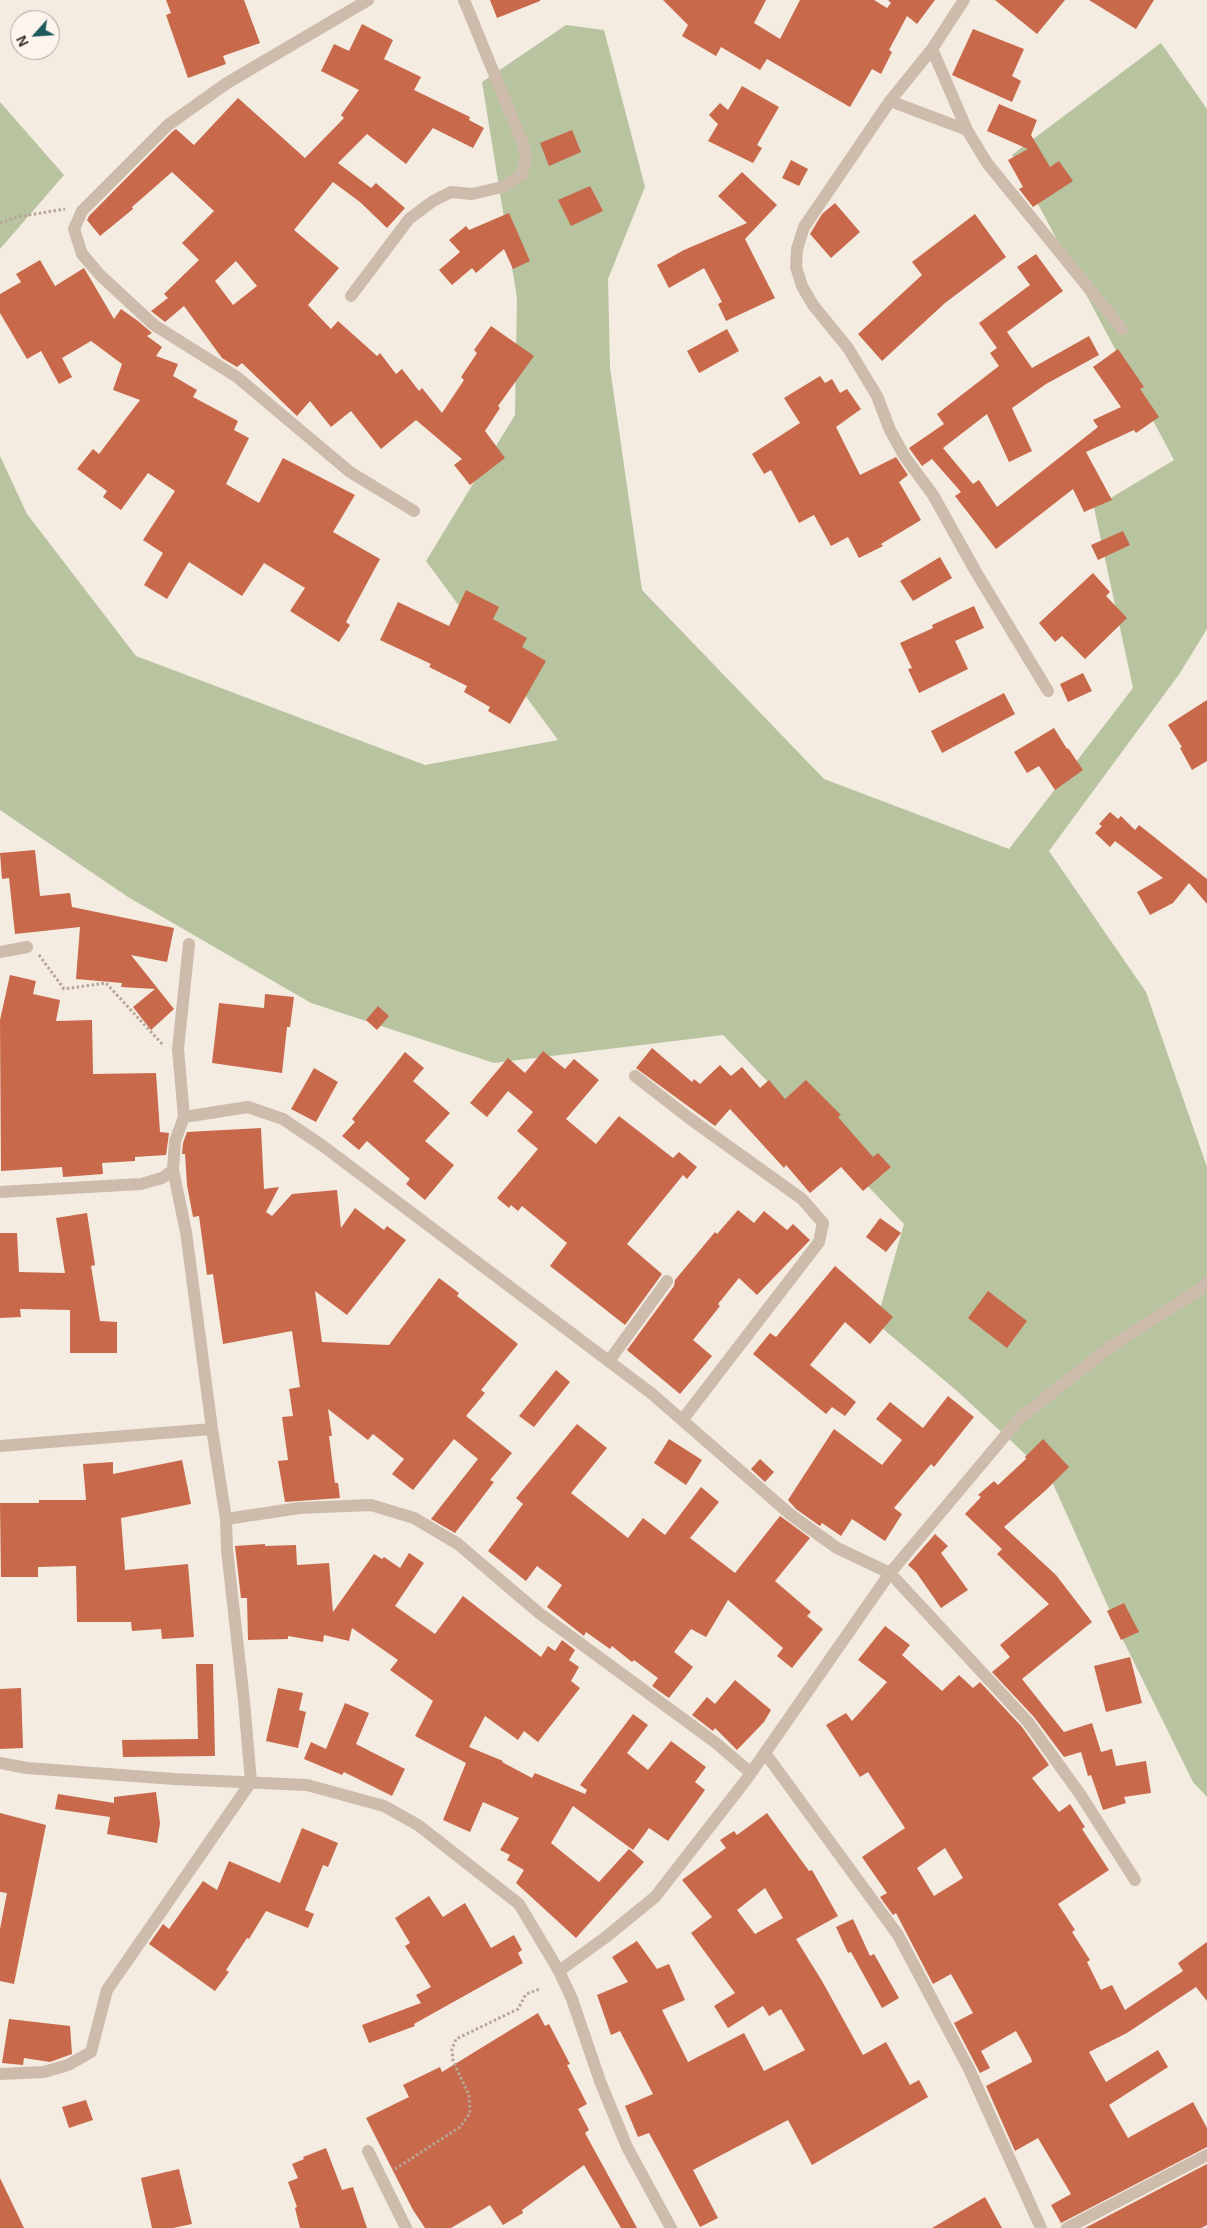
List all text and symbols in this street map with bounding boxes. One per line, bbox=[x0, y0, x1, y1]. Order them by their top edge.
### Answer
north arrow bbox=[10, 10, 60, 60]
text: N bbox=[13, 33, 32, 49]

